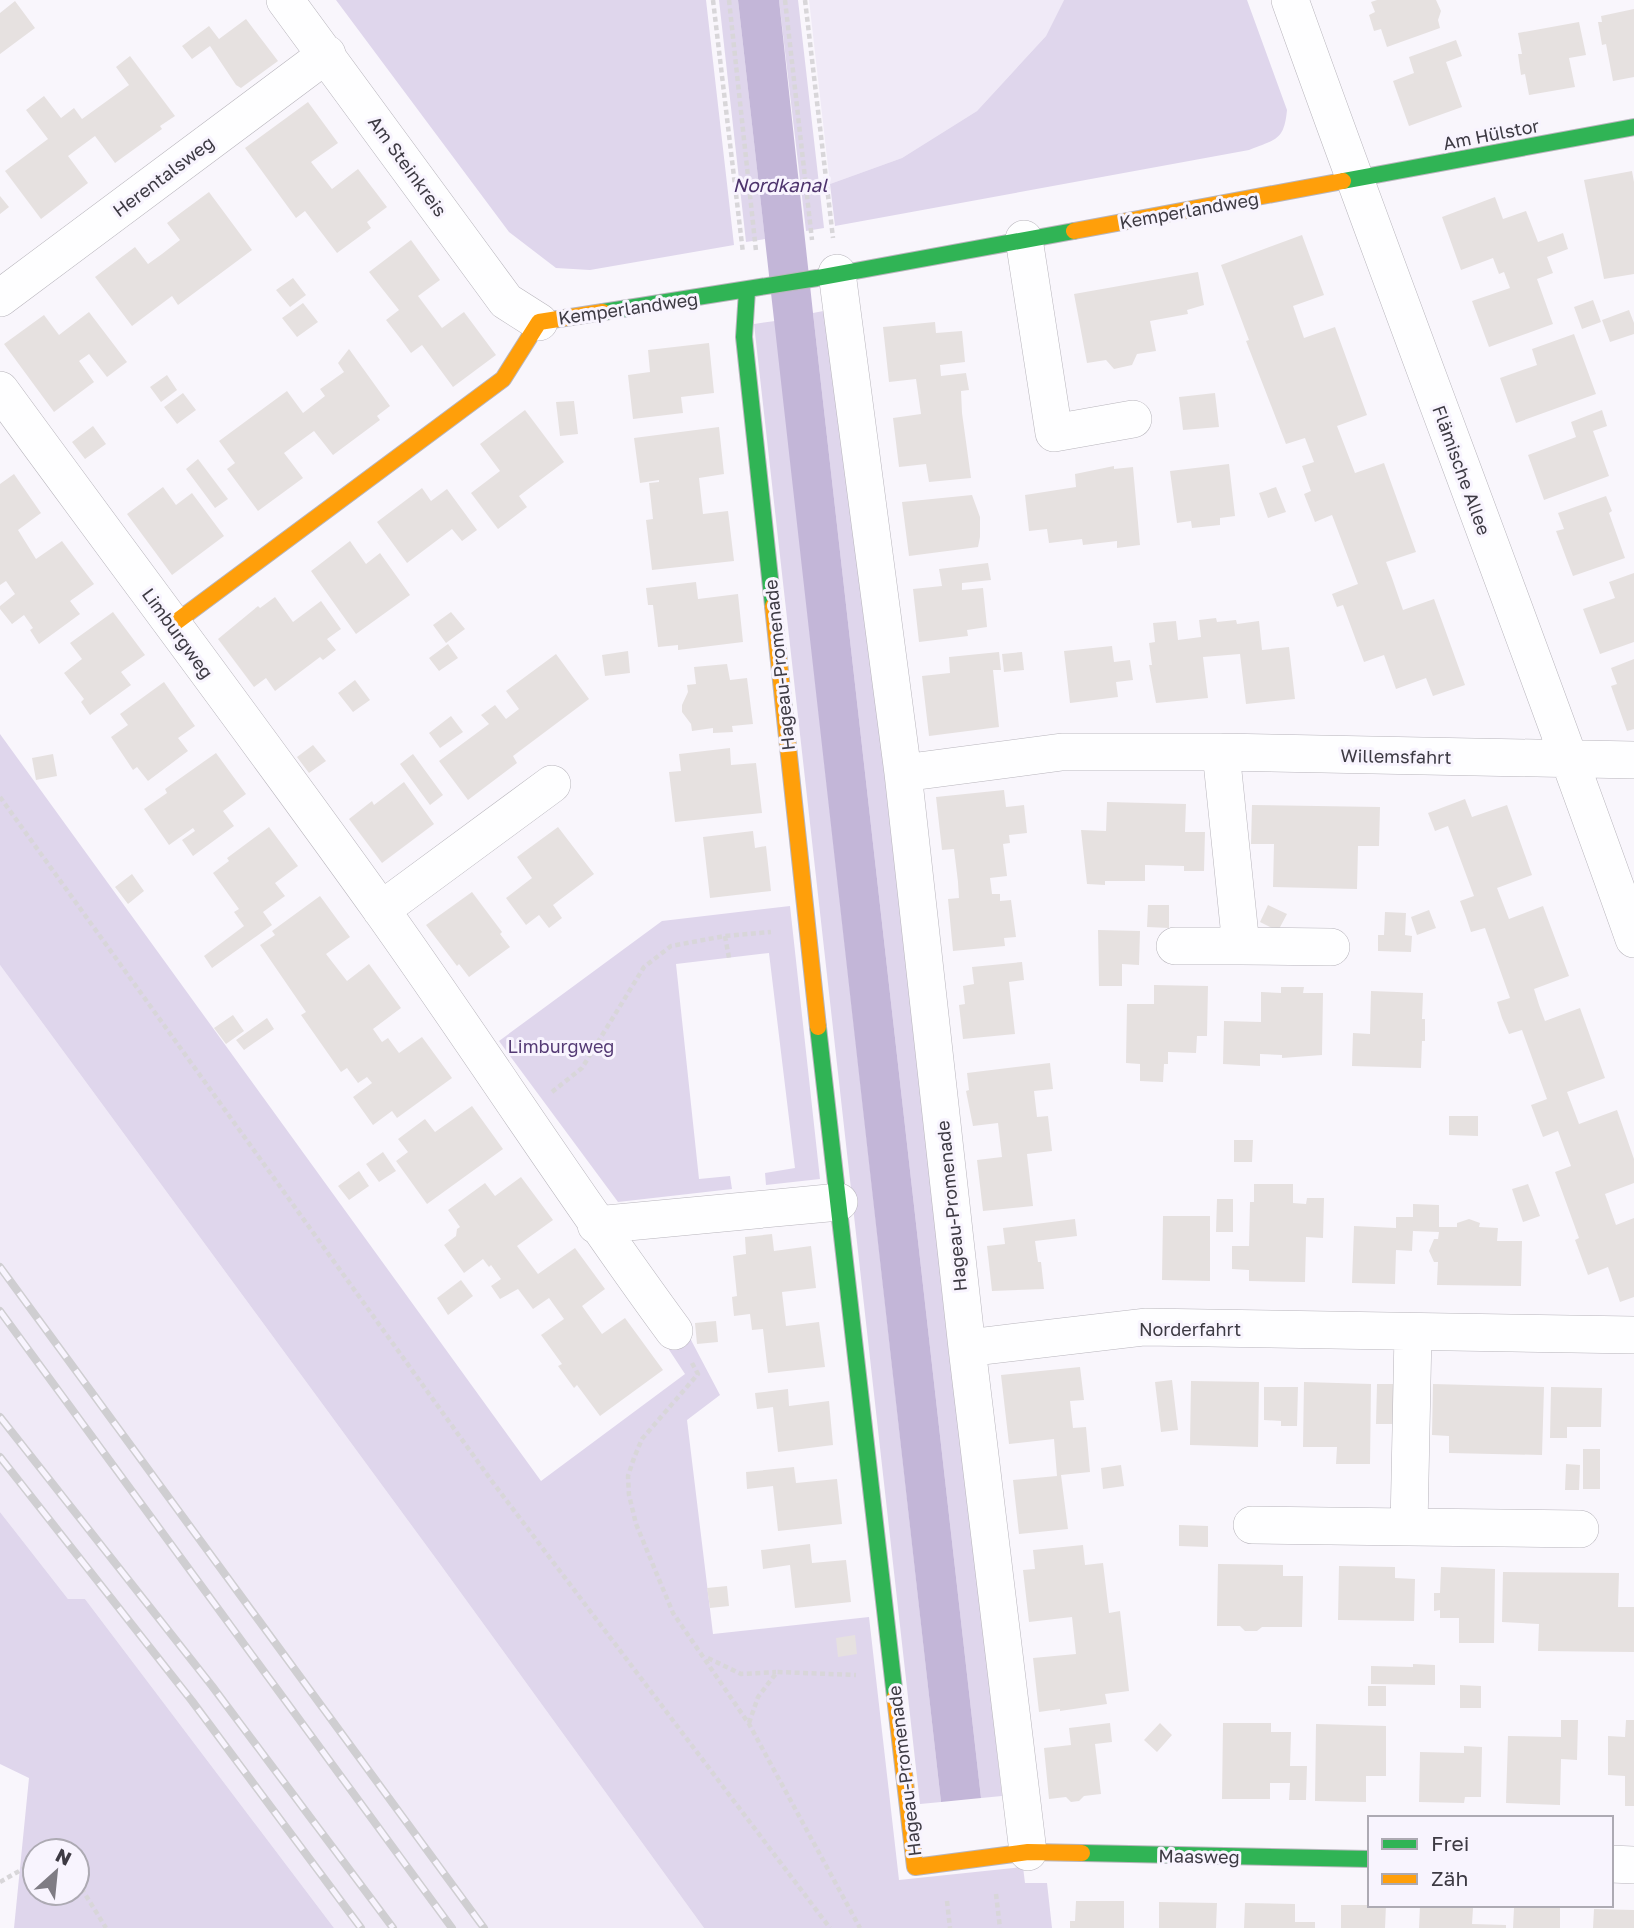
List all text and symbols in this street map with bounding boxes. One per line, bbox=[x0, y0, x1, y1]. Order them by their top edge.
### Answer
street label: Am Steinkreis bbox=[364, 111, 452, 221]
street label: Am Hülstor bbox=[1441, 114, 1541, 154]
street label: Herentalsweg bbox=[108, 131, 218, 221]
water label: Nordkanal bbox=[733, 173, 828, 196]
street label: Kemperlandweg bbox=[1118, 187, 1260, 233]
street label: Kemperlandweg bbox=[557, 287, 699, 329]
street label: Flämische Allee bbox=[1428, 402, 1496, 538]
street label: Hageau-Promenade bbox=[759, 578, 799, 752]
street label: Limburgweg bbox=[138, 583, 218, 683]
street label: Willemsfahrt bbox=[1340, 744, 1452, 768]
park label: Limburgweg bbox=[508, 1035, 614, 1057]
street label: Hageau-Promenade bbox=[931, 1119, 971, 1293]
street label: Norderfahrt bbox=[1139, 1318, 1241, 1340]
street label: Hageau-Promenade bbox=[883, 1684, 925, 1858]
legend bbox=[1368, 1816, 1613, 1907]
text: Frei bbox=[1431, 1830, 1469, 1856]
north arrow bbox=[21, 1837, 91, 1907]
text: N bbox=[52, 1843, 76, 1870]
street label: Maasweg bbox=[1158, 1844, 1240, 1868]
text: Zäh bbox=[1431, 1865, 1468, 1891]

